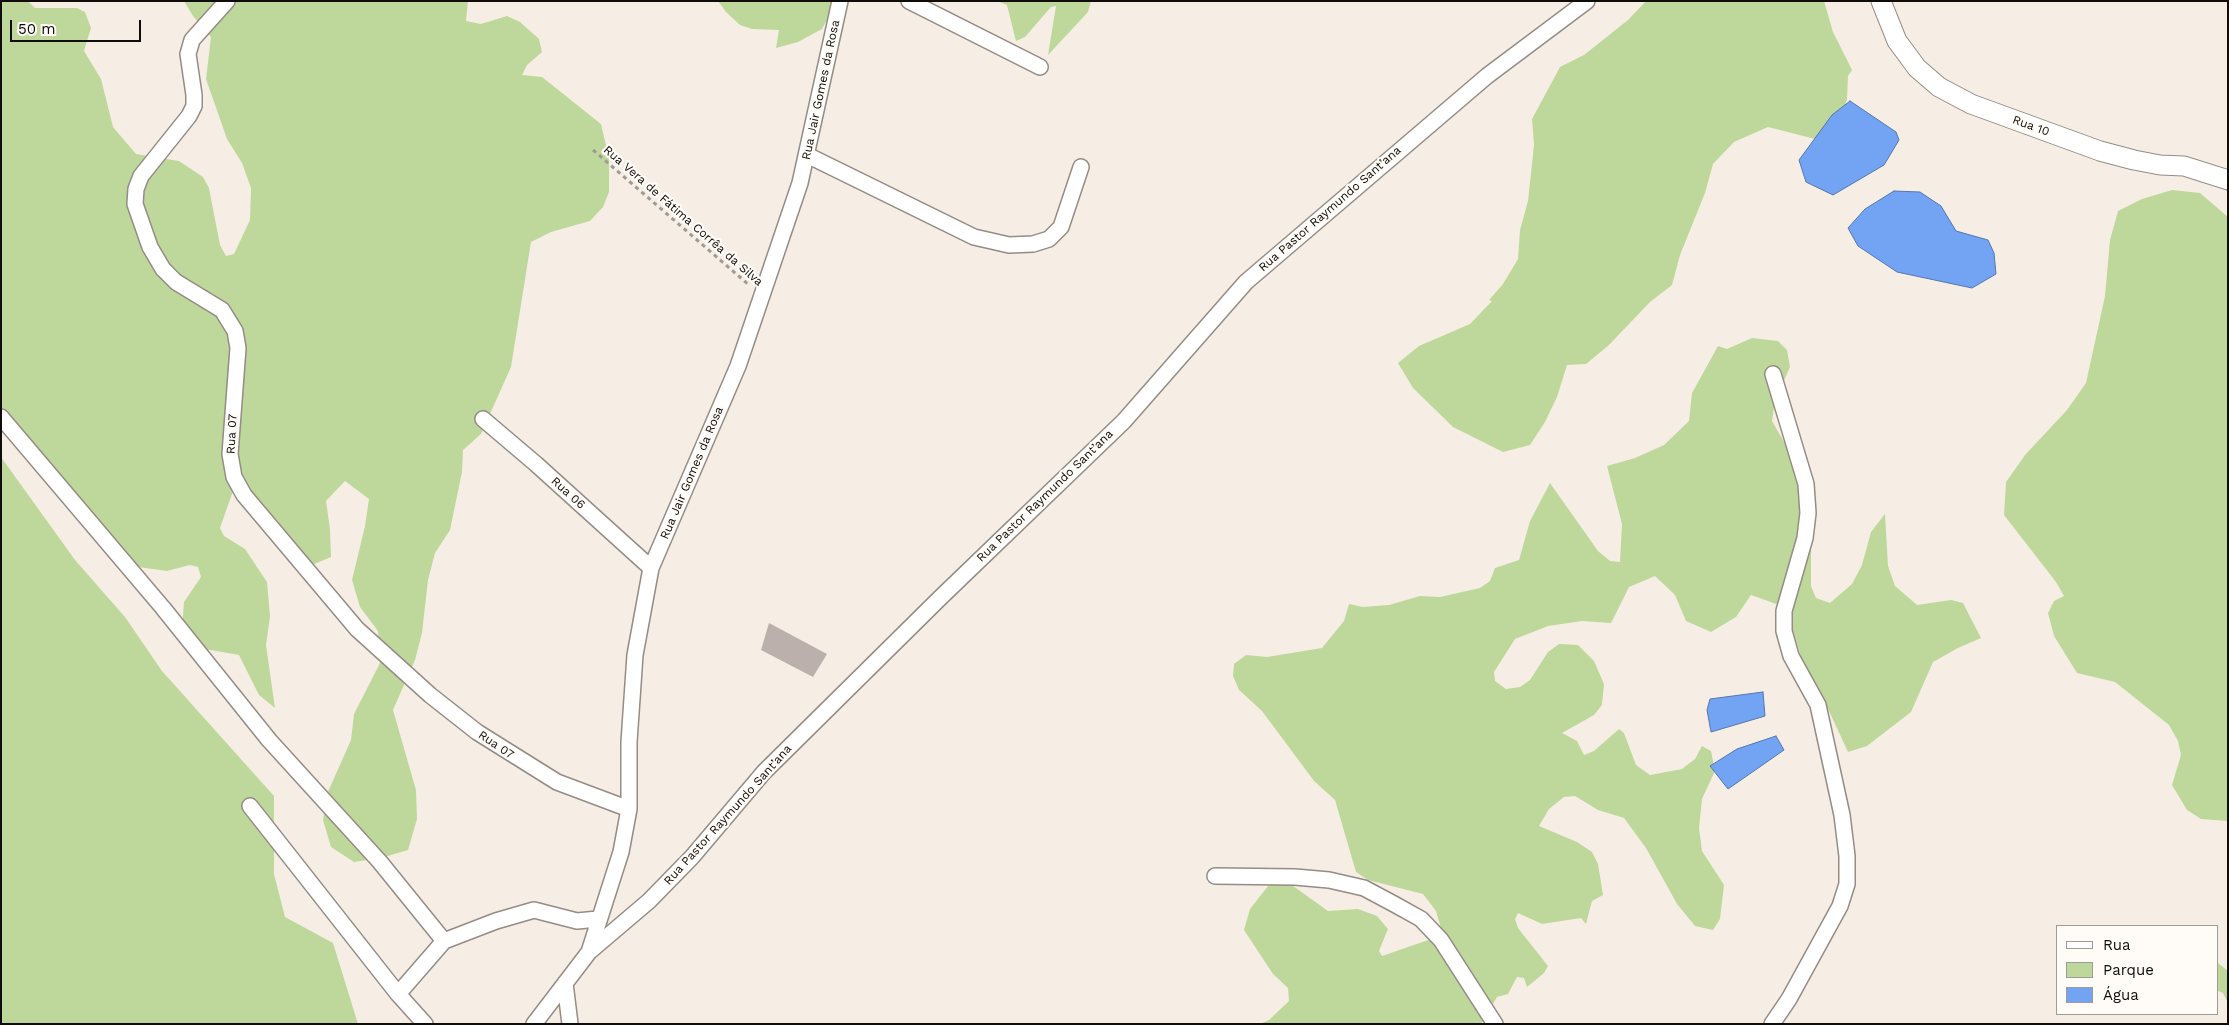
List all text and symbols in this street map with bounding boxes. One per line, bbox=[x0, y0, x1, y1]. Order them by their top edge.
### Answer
scale bar bbox=[12, 10, 144, 42]
street label: Rua Jair Gomes da Rosa bbox=[799, 19, 843, 161]
text: 50 m bbox=[18, 20, 55, 38]
street label: Rua 10 bbox=[2011, 113, 2051, 139]
street label: Rua Vera de Fátima Corrêa da Silva bbox=[600, 143, 766, 289]
street label: Rua Pastor Raymundo Sant’ana bbox=[1256, 143, 1404, 275]
street label: Rua Jair Gomes da Rosa bbox=[657, 404, 727, 542]
street label: Rua 07 bbox=[224, 414, 240, 454]
street label: Rua Pastor Raymundo Sant’ana bbox=[974, 427, 1116, 565]
street label: Rua 06 bbox=[548, 474, 588, 512]
street label: Rua 07 bbox=[475, 728, 517, 762]
street label: Rua Pastor Raymundo Sant’ana bbox=[661, 742, 795, 888]
legend bbox=[2056, 925, 2219, 1015]
text: Rua bbox=[2103, 936, 2131, 954]
text: Parque bbox=[2103, 961, 2154, 979]
text: Água bbox=[2103, 986, 2139, 1004]

